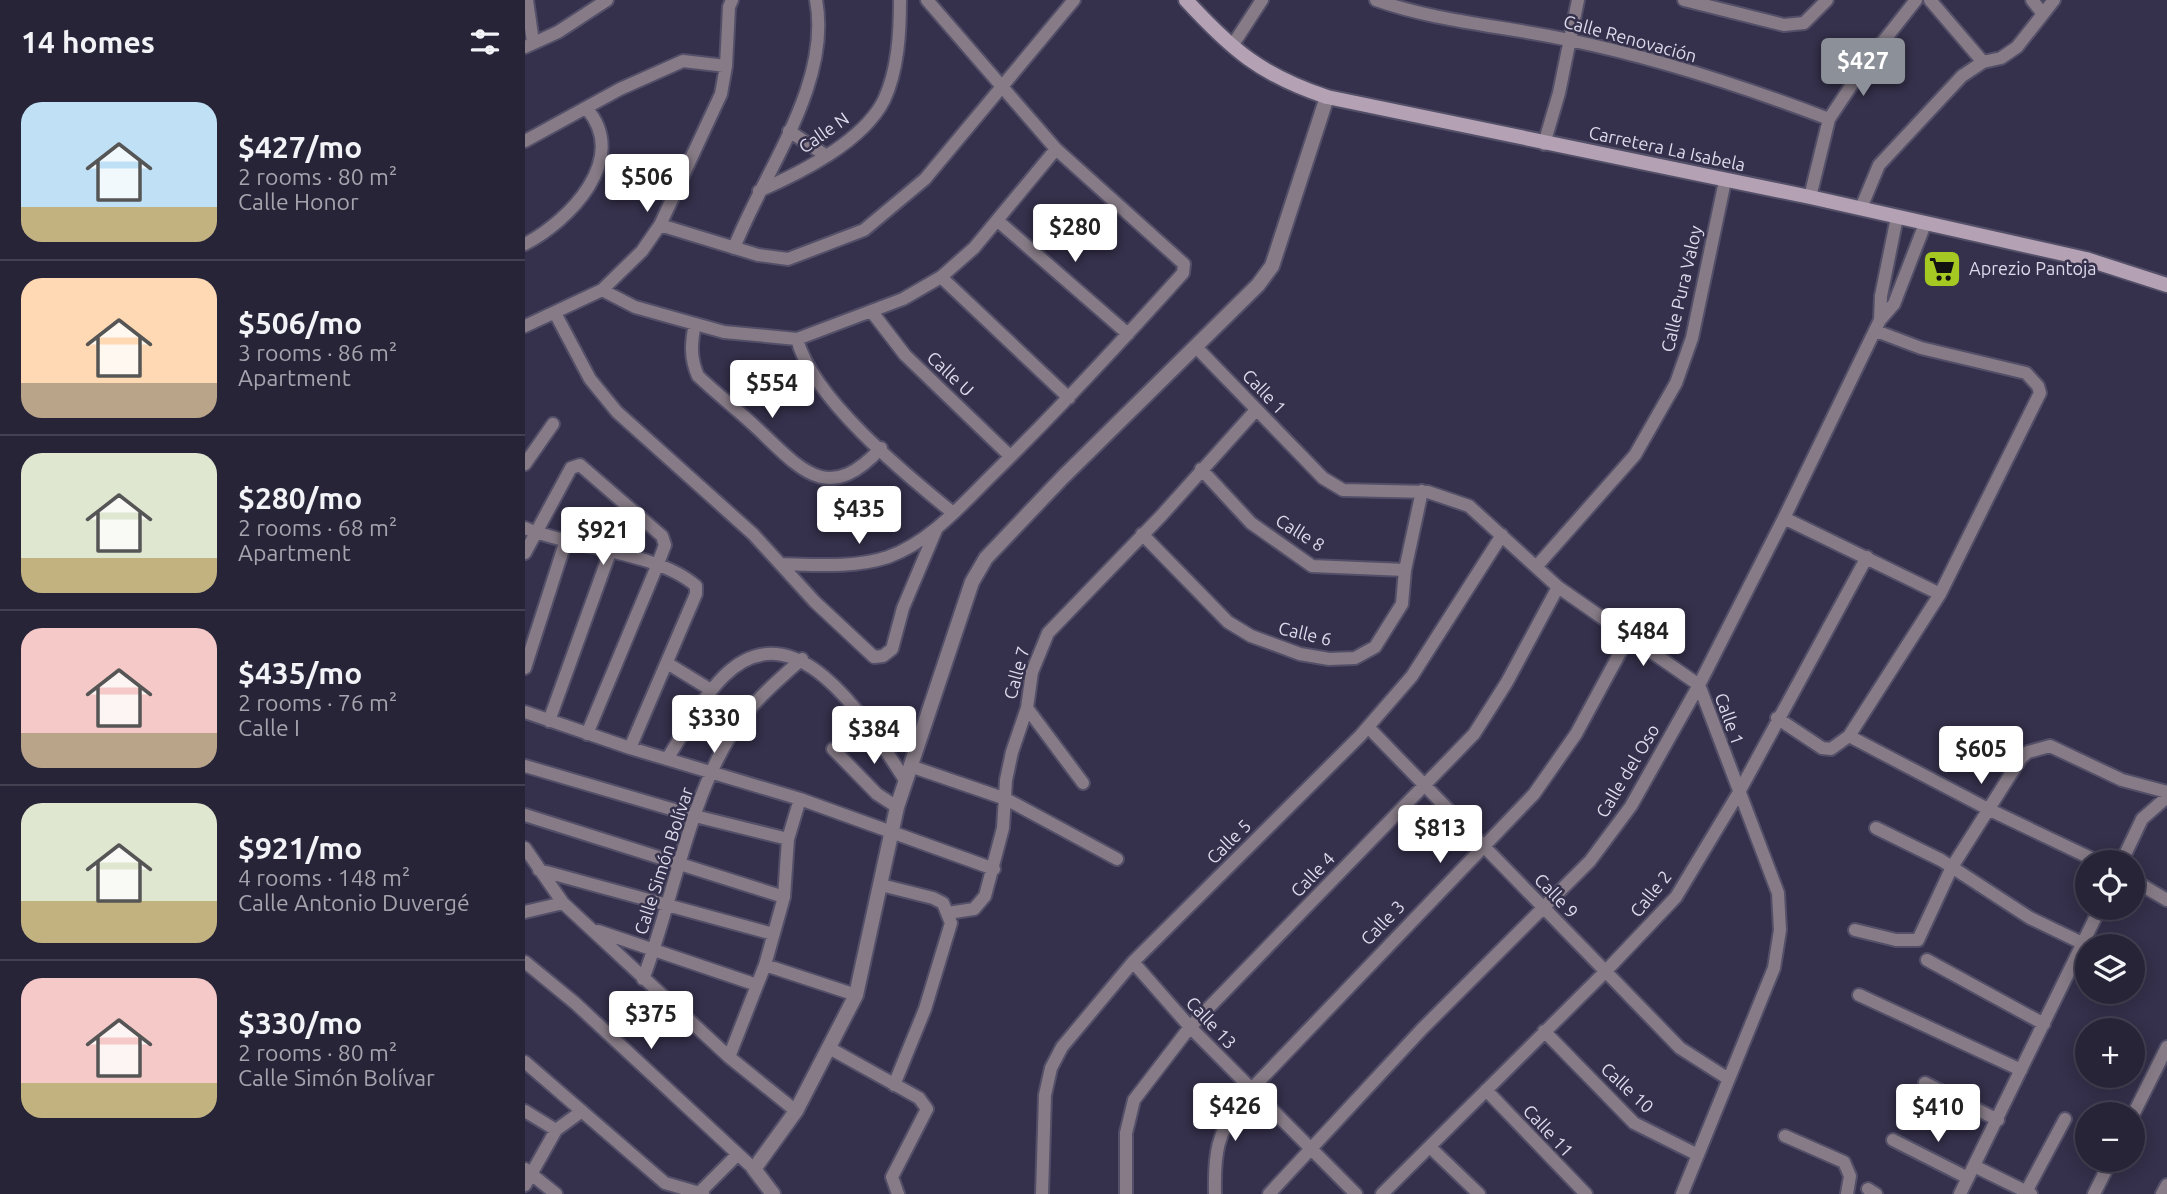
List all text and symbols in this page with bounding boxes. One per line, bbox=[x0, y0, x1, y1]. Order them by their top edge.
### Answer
street label: Calle Renovación bbox=[1561, 11, 1699, 65]
icon: filters bbox=[466, 23, 504, 61]
text: 14 homes bbox=[21, 25, 155, 59]
pin: $427 bbox=[1822, 38, 1904, 98]
text: $427 bbox=[1837, 48, 1889, 73]
street label: Calle N bbox=[794, 108, 852, 157]
street label: Carretera La Isabela bbox=[1587, 122, 1747, 174]
icon: home bbox=[77, 130, 161, 214]
text: $427/mo bbox=[238, 130, 362, 164]
pin: $506 bbox=[606, 154, 688, 214]
text: 2 rooms · 80 m² bbox=[238, 164, 397, 189]
text: $506 bbox=[621, 164, 673, 189]
text: Calle Honor bbox=[238, 189, 359, 214]
pin: $280 bbox=[1034, 204, 1116, 264]
text: $280 bbox=[1049, 214, 1101, 239]
street label: Calle Pura Valoy bbox=[1657, 223, 1705, 354]
supermarket icon: Aprezio Pantoja bbox=[1921, 248, 1963, 290]
place label: Aprezio Pantoja bbox=[1969, 258, 2097, 278]
icon: home bbox=[77, 306, 161, 390]
text: $506/mo bbox=[238, 306, 362, 340]
text: 3 rooms · 86 m² bbox=[238, 340, 397, 365]
street label: Calle U bbox=[923, 347, 978, 400]
pin: $554 bbox=[731, 360, 813, 420]
text: Apartment bbox=[238, 365, 351, 390]
street label: Calle 1 bbox=[1239, 365, 1291, 418]
text: $554 bbox=[746, 370, 798, 395]
icon: home bbox=[77, 481, 161, 565]
text: $280/mo bbox=[238, 481, 362, 515]
pin: $435 bbox=[818, 486, 900, 546]
text: $435 bbox=[833, 496, 885, 521]
pin: $921 bbox=[562, 508, 644, 567]
street label: Calle 8 bbox=[1272, 509, 1329, 555]
text: 2 rooms · 68 m² bbox=[238, 515, 397, 540]
text: $921 bbox=[577, 517, 629, 542]
text: Apartment bbox=[238, 540, 351, 565]
pin: $484 bbox=[1602, 608, 1684, 668]
street label: Calle 6 bbox=[1277, 617, 1334, 649]
text: $484 bbox=[1617, 618, 1669, 643]
street label: Calle 7 bbox=[999, 644, 1033, 701]
icon: home bbox=[77, 656, 161, 740]
text: $435/mo bbox=[238, 656, 362, 690]
text: 2 rooms · 76 m² bbox=[238, 690, 397, 715]
street label: Calle 1 bbox=[1711, 690, 1749, 747]
pin: $330 bbox=[673, 696, 755, 755]
text: $330 bbox=[688, 705, 740, 730]
pin: $384 bbox=[833, 706, 915, 766]
text: Calle I bbox=[238, 715, 300, 740]
text: $384 bbox=[848, 716, 900, 741]
street label: Calle del Oso bbox=[1591, 720, 1663, 821]
pin: $605 bbox=[1940, 726, 2022, 786]
text: $605 bbox=[1955, 736, 2007, 761]
street label: Calle Simón Bolívar bbox=[630, 784, 696, 937]
pin: $813 bbox=[1399, 806, 1481, 865]
street label: Calle 5 bbox=[1202, 815, 1254, 867]
text: $813 bbox=[1414, 815, 1466, 840]
icon: home bbox=[77, 831, 161, 915]
text: $921/mo bbox=[238, 831, 362, 865]
street label: Calle 4 bbox=[1286, 848, 1338, 901]
map controls bbox=[2075, 850, 2145, 1172]
button: locate bbox=[2075, 850, 2145, 920]
text: 4 rooms · 148 m² bbox=[238, 865, 410, 890]
street label: Calle 2 bbox=[1625, 866, 1675, 921]
street label: Calle 9 bbox=[1531, 869, 1583, 922]
text: Calle Antonio Duvergé bbox=[238, 890, 470, 915]
street label: Calle 3 bbox=[1356, 896, 1408, 949]
button: layers bbox=[2075, 934, 2145, 1004]
pin: $375 bbox=[610, 992, 692, 1051]
street label: Calle 13 bbox=[1183, 992, 1241, 1053]
text: $375 bbox=[625, 1001, 677, 1026]
icon: home bbox=[77, 1006, 161, 1090]
text: $330/mo bbox=[238, 1006, 362, 1040]
button: + bbox=[2075, 1018, 2145, 1088]
text: 2 rooms · 80 m² bbox=[238, 1040, 397, 1065]
street label: Calle 10 bbox=[1597, 1058, 1658, 1116]
text: Calle Simón Bolívar bbox=[238, 1065, 435, 1090]
pin: $426 bbox=[1194, 1084, 1276, 1143]
pin: $410 bbox=[1897, 1084, 1979, 1144]
text: $426 bbox=[1209, 1093, 1261, 1118]
text: $410 bbox=[1912, 1094, 1964, 1119]
street label: Calle 11 bbox=[1520, 1100, 1578, 1161]
button: − bbox=[2075, 1102, 2145, 1172]

